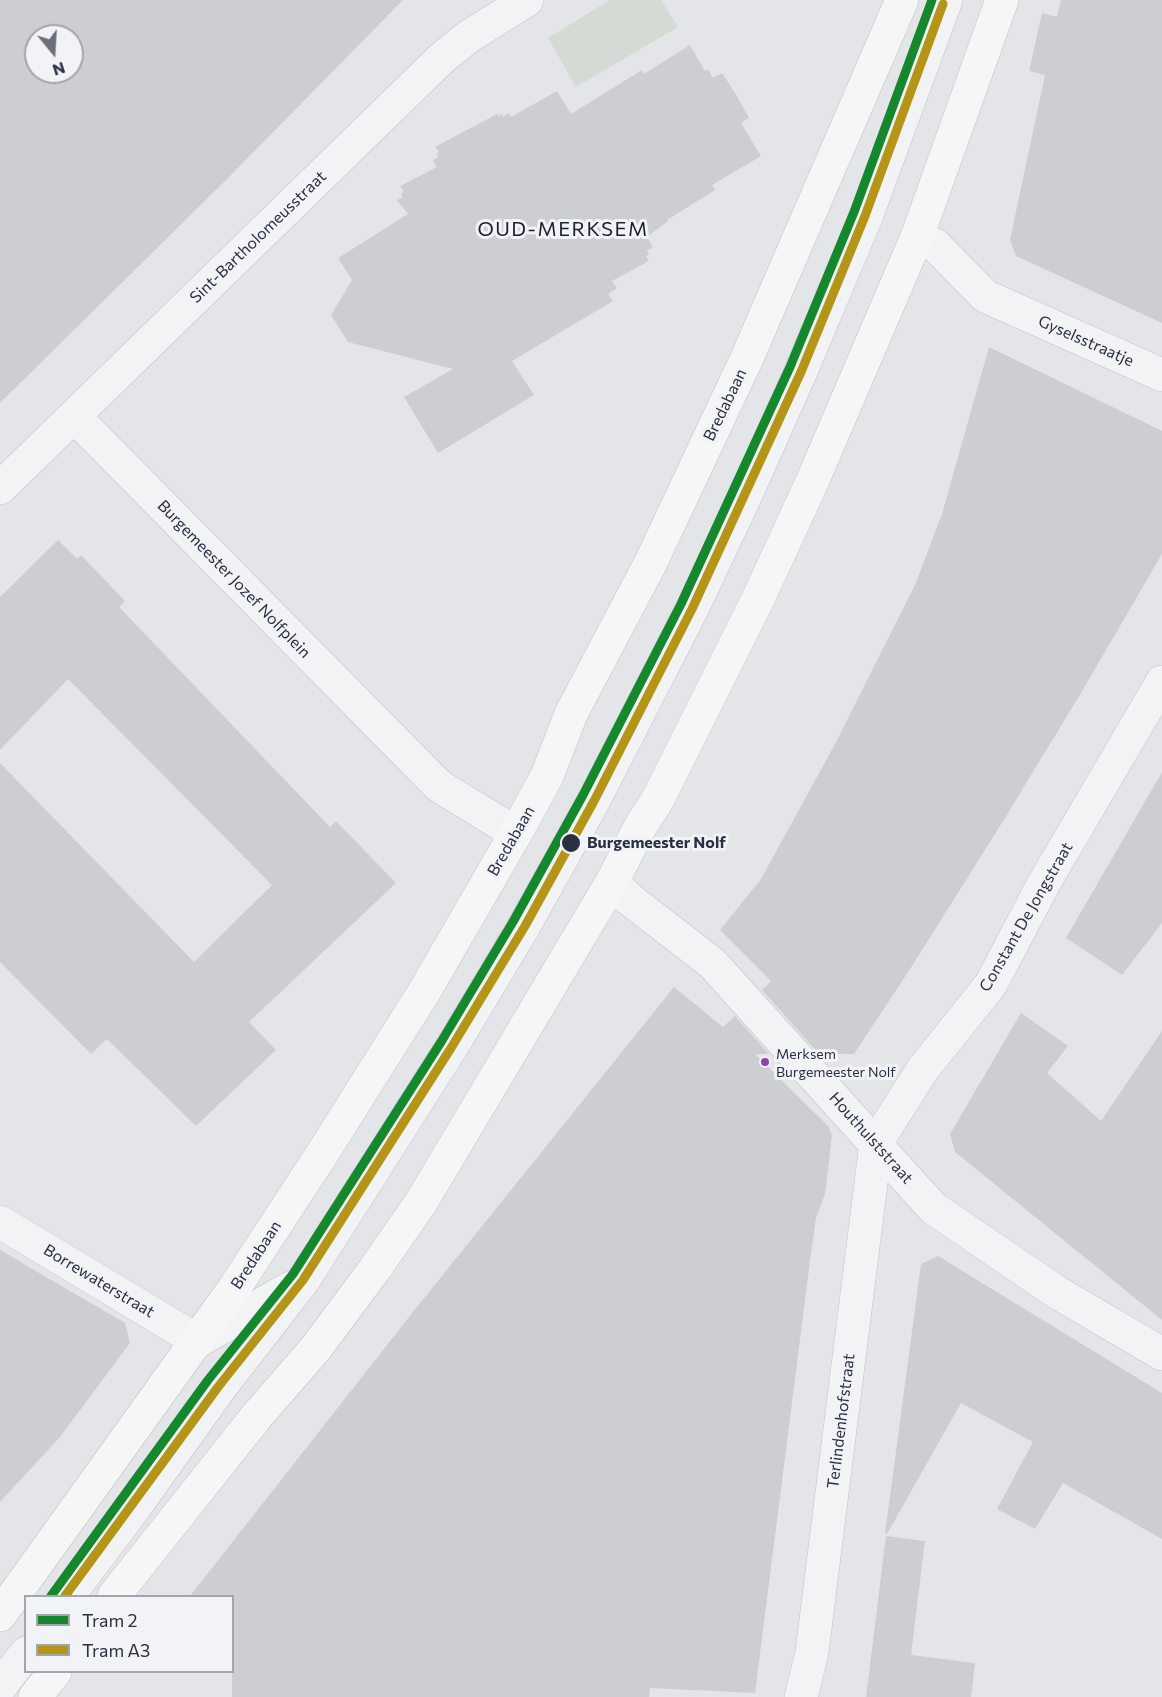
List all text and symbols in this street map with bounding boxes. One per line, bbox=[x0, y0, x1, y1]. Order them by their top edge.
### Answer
north arrow bbox=[24, 24, 84, 84]
text: N bbox=[50, 59, 68, 81]
street label: Sint-Bartholomeusstraat bbox=[186, 167, 330, 307]
district label: OUD-MERKSEM bbox=[477, 217, 649, 241]
street label: Gyselsstraatje bbox=[1035, 311, 1137, 371]
street label: Bredabaan bbox=[699, 366, 751, 444]
street label: Burgemeester Jozef Nolfplein bbox=[153, 496, 315, 662]
street label: Bredabaan bbox=[483, 802, 539, 880]
marker: Burgemeester Nolf bbox=[560, 832, 582, 854]
place label: Burgemeester Nolf bbox=[587, 833, 726, 853]
street label: Constant De Jongstraat bbox=[975, 839, 1077, 995]
place label: Merksem Burgemeester Nolf bbox=[776, 1046, 896, 1078]
marker: Merksem Burgemeester Nolf bbox=[759, 1056, 771, 1068]
street label: Houthulststraat bbox=[825, 1088, 917, 1188]
street label: Bredabaan bbox=[227, 1217, 285, 1293]
street label: Borrewaterstraat bbox=[40, 1240, 158, 1322]
street label: Terlindenhofstraat bbox=[823, 1352, 859, 1490]
legend bbox=[24, 1595, 234, 1673]
text: Tram 2 bbox=[82, 1609, 138, 1631]
text: Tram A3 bbox=[82, 1639, 150, 1661]

